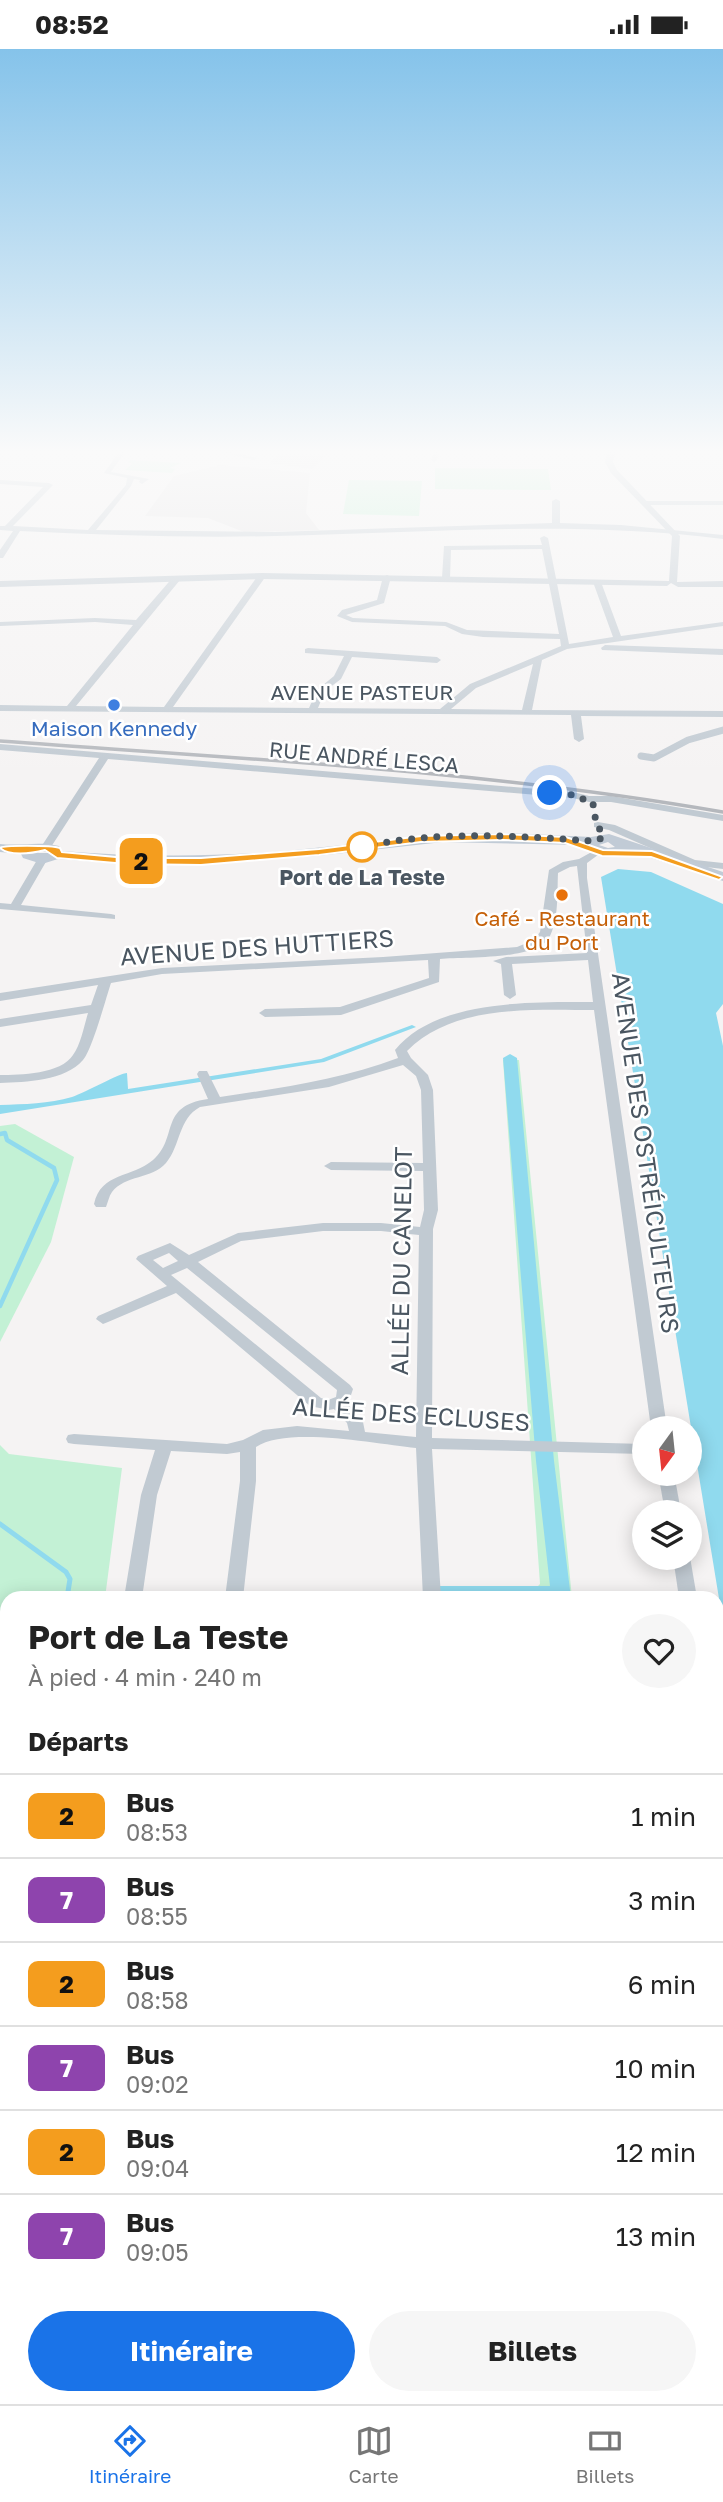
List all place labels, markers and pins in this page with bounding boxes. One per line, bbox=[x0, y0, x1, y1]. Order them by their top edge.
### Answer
marker: Maison Kennedy bbox=[106, 697, 122, 713]
place label: Maison Kennedy bbox=[31, 715, 197, 741]
marker: Port de La Teste bbox=[347, 832, 377, 862]
place label: Port de La Teste bbox=[279, 864, 445, 890]
marker: Café - Restaurant du Port bbox=[554, 887, 570, 903]
place label: Café - Restaurant du Port bbox=[474, 905, 650, 955]

